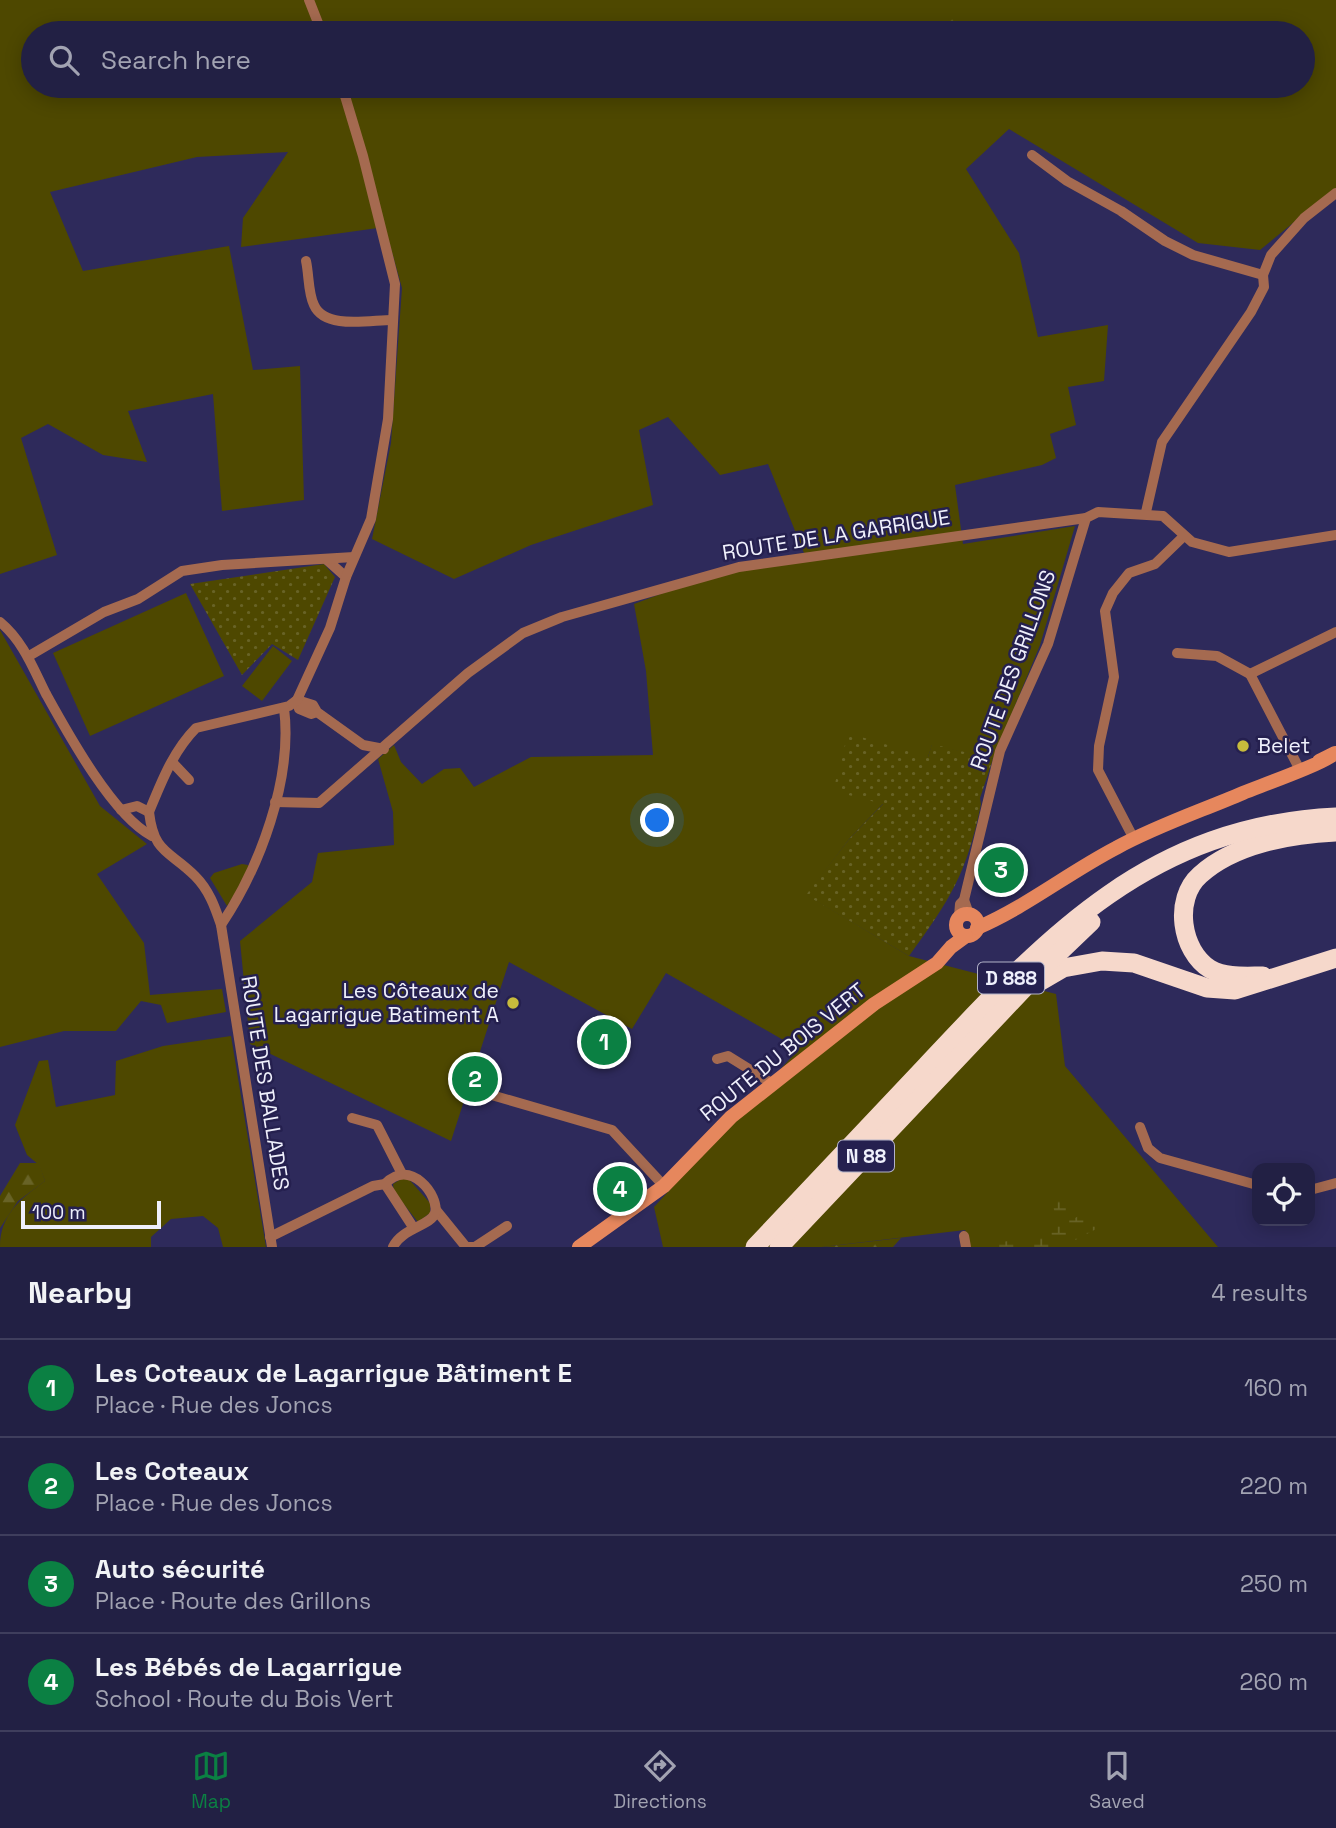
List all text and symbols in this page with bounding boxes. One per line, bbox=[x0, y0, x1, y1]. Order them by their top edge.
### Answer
search box bbox=[21, 21, 1315, 98]
icon: search bbox=[45, 41, 83, 79]
text: Search here bbox=[101, 43, 251, 77]
street label: ROUTE DE LA GARRIGUE bbox=[720, 503, 952, 566]
street label: ROUTE DES GRILLONS bbox=[964, 566, 1061, 773]
place label: Belet bbox=[1257, 732, 1310, 759]
marker: Belet bbox=[1235, 738, 1251, 754]
your location bbox=[640, 803, 674, 837]
pin: 3 bbox=[978, 844, 1024, 896]
road number: D 888 bbox=[978, 962, 1044, 994]
street label: ROUTE DES BALLADES bbox=[235, 974, 296, 1192]
street label: ROUTE DU BOIS VERT bbox=[694, 976, 871, 1127]
place label: Les Côteaux de Lagarrigue Batiment A bbox=[274, 977, 499, 1028]
marker: Les Côteaux de Lagarrigue Batiment A bbox=[505, 995, 521, 1011]
pin: 1 bbox=[581, 1016, 627, 1068]
pin: 2 bbox=[452, 1053, 498, 1105]
road number: N 88 bbox=[838, 1140, 894, 1172]
pin: 4 bbox=[597, 1163, 643, 1215]
map controls bbox=[1252, 1163, 1315, 1226]
button: locate bbox=[1252, 1163, 1315, 1226]
scale bar bbox=[21, 1198, 161, 1230]
text: 100 m bbox=[32, 1200, 86, 1225]
text: Nearby bbox=[28, 1273, 132, 1312]
text: 4 results bbox=[1211, 1278, 1308, 1308]
text: Les Coteaux de Lagarrigue Bâtiment E bbox=[95, 1356, 572, 1390]
text: 1 bbox=[46, 1373, 56, 1403]
text: 160 m bbox=[1244, 1373, 1308, 1403]
text: Place · Rue des Joncs bbox=[95, 1390, 333, 1420]
text: Les Coteaux bbox=[95, 1454, 249, 1488]
text: 2 bbox=[44, 1471, 58, 1501]
text: 220 m bbox=[1240, 1471, 1308, 1501]
text: Place · Rue des Joncs bbox=[95, 1488, 333, 1518]
text: Auto sécurité bbox=[95, 1552, 265, 1586]
text: 3 bbox=[44, 1569, 58, 1599]
text: 250 m bbox=[1240, 1569, 1308, 1599]
text: Place · Route des Grillons bbox=[95, 1586, 371, 1616]
text: Les Bébés de Lagarrigue bbox=[95, 1650, 402, 1684]
text: 4 bbox=[44, 1667, 58, 1697]
text: 260 m bbox=[1240, 1667, 1308, 1697]
text: School · Route du Bois Vert bbox=[95, 1684, 393, 1714]
tab: Map bbox=[191, 1747, 231, 1814]
tab: Directions bbox=[614, 1747, 707, 1814]
tab: Saved bbox=[1089, 1747, 1145, 1814]

